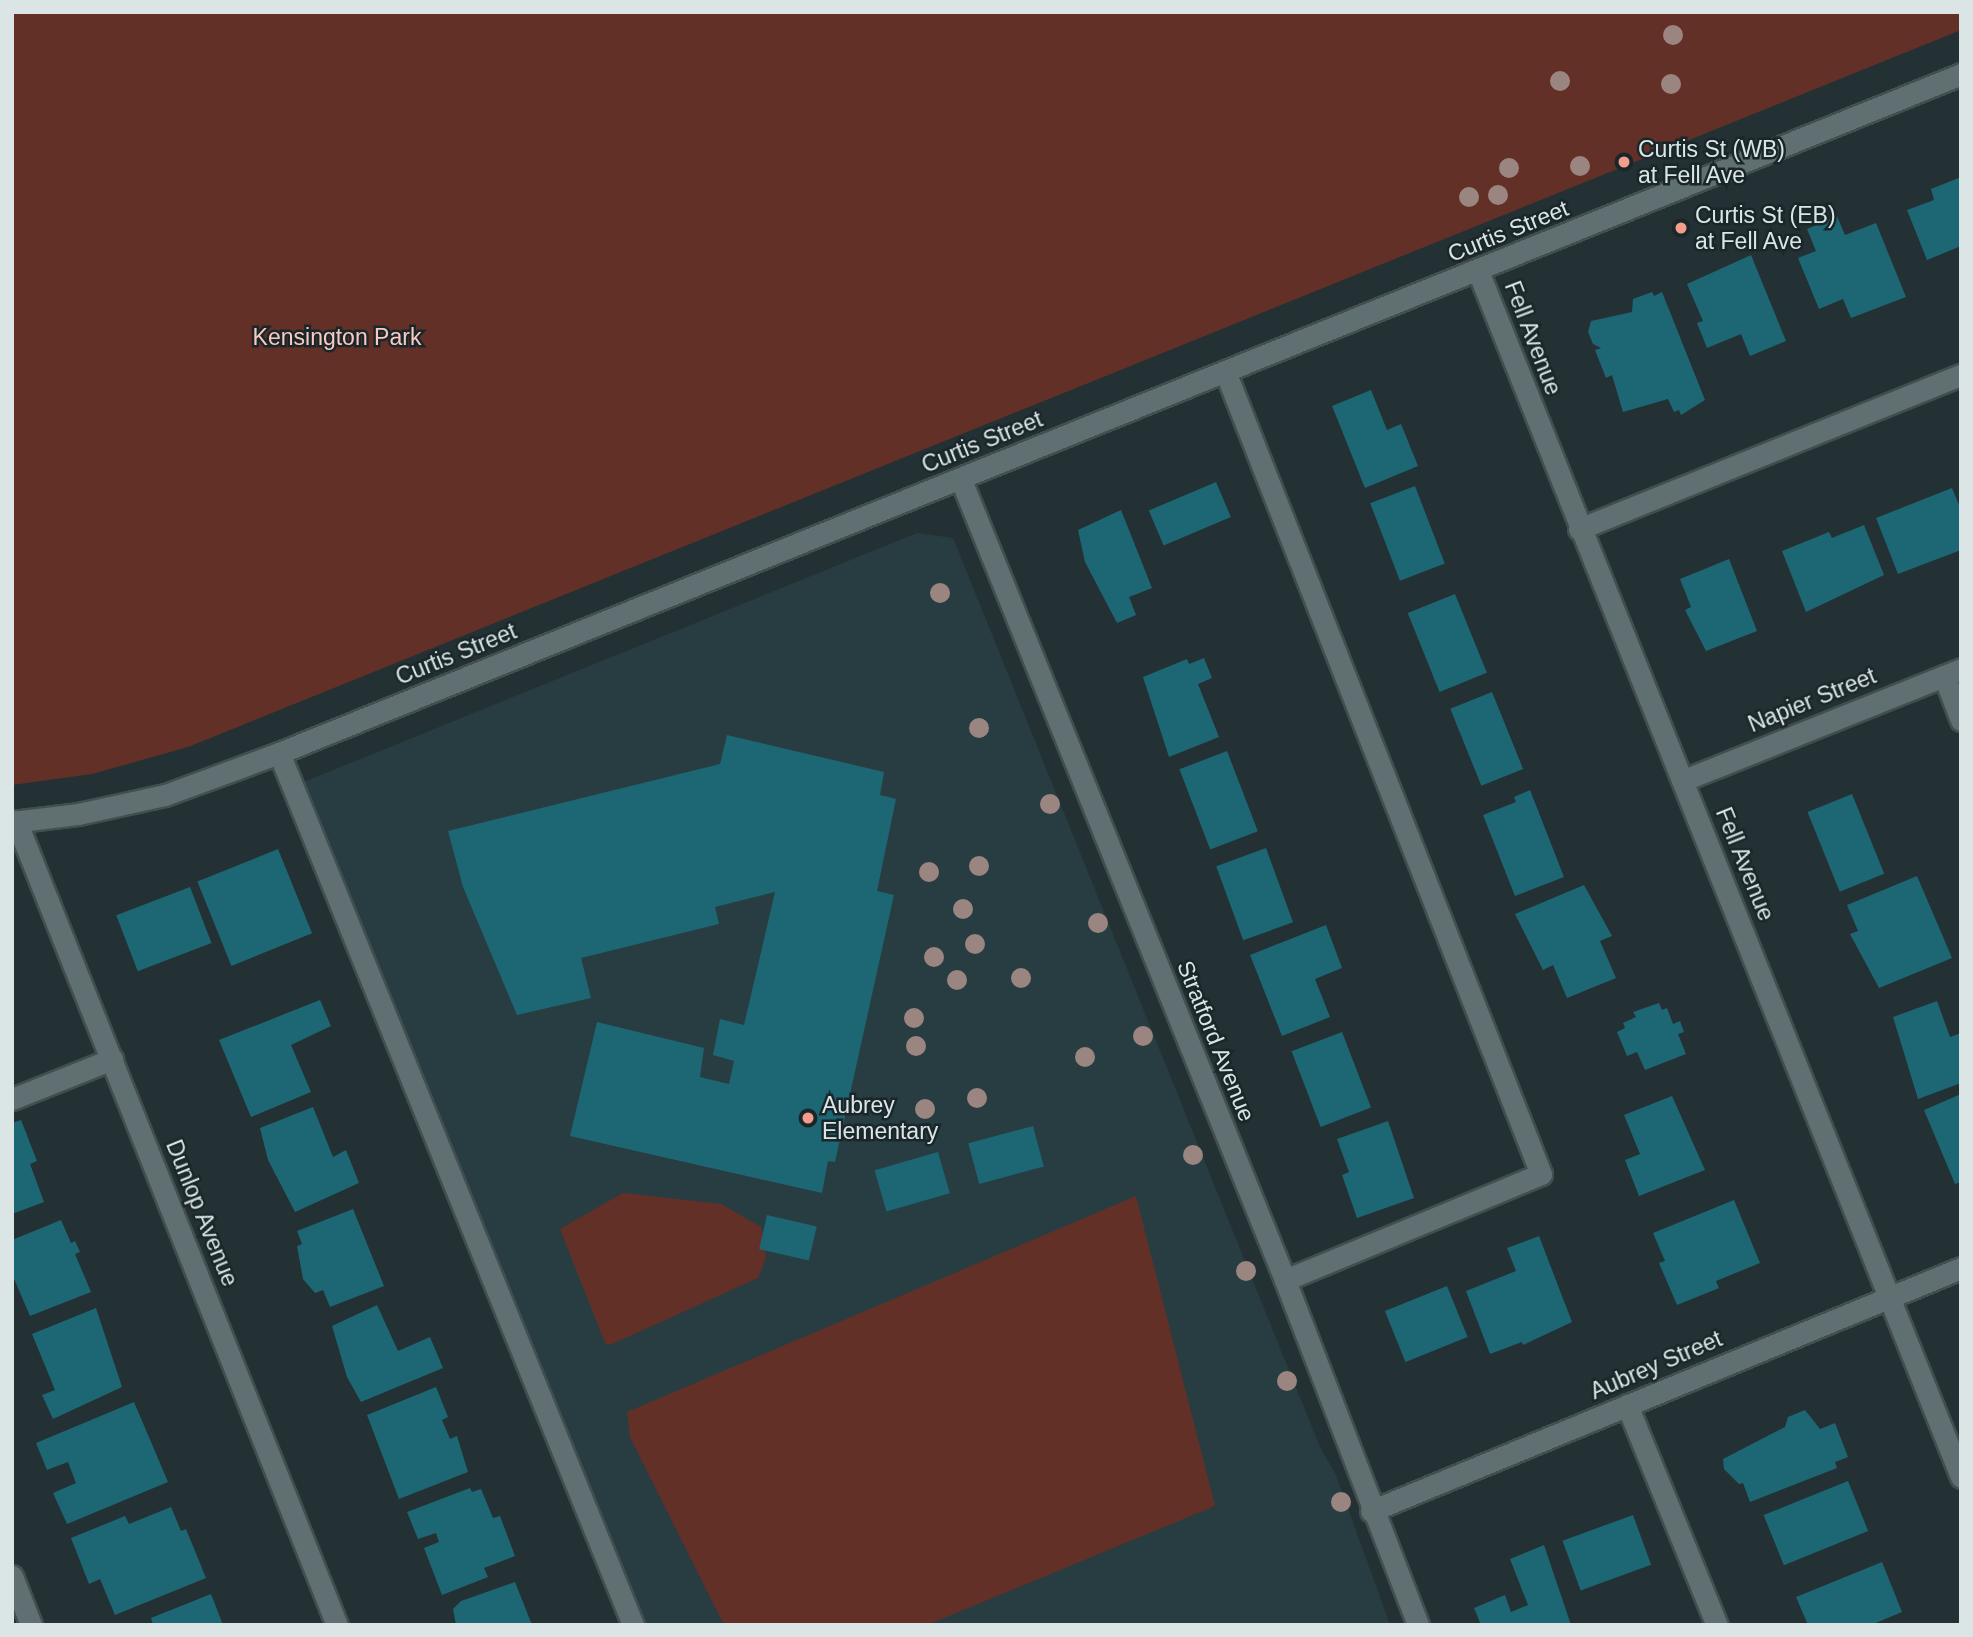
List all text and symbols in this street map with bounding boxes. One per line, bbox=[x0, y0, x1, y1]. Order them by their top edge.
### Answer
place label: Curtis St (WB) at Fell Ave bbox=[1638, 135, 1785, 189]
marker: Curtis St (WB) at Fell Ave bbox=[1616, 154, 1632, 170]
street label: Curtis Street bbox=[1444, 194, 1572, 268]
place label: Curtis St (EB) at Fell Ave bbox=[1695, 201, 1836, 255]
marker: Curtis St (EB) at Fell Ave bbox=[1673, 220, 1689, 236]
street label: Fell Avenue bbox=[1498, 277, 1568, 399]
park label: Kensington Park bbox=[253, 323, 421, 351]
street label: Curtis Street bbox=[918, 405, 1046, 479]
street label: Curtis Street bbox=[392, 617, 520, 691]
street label: Napier Street bbox=[1744, 662, 1880, 738]
street label: Fell Avenue bbox=[1710, 803, 1780, 925]
street label: Stratford Avenue bbox=[1171, 956, 1261, 1126]
place label: Aubrey Elementary bbox=[822, 1091, 938, 1145]
marker: Aubrey Elementary bbox=[800, 1110, 816, 1126]
street label: Dunlop Avenue bbox=[160, 1135, 244, 1291]
street label: Aubrey Street bbox=[1586, 1325, 1726, 1405]

